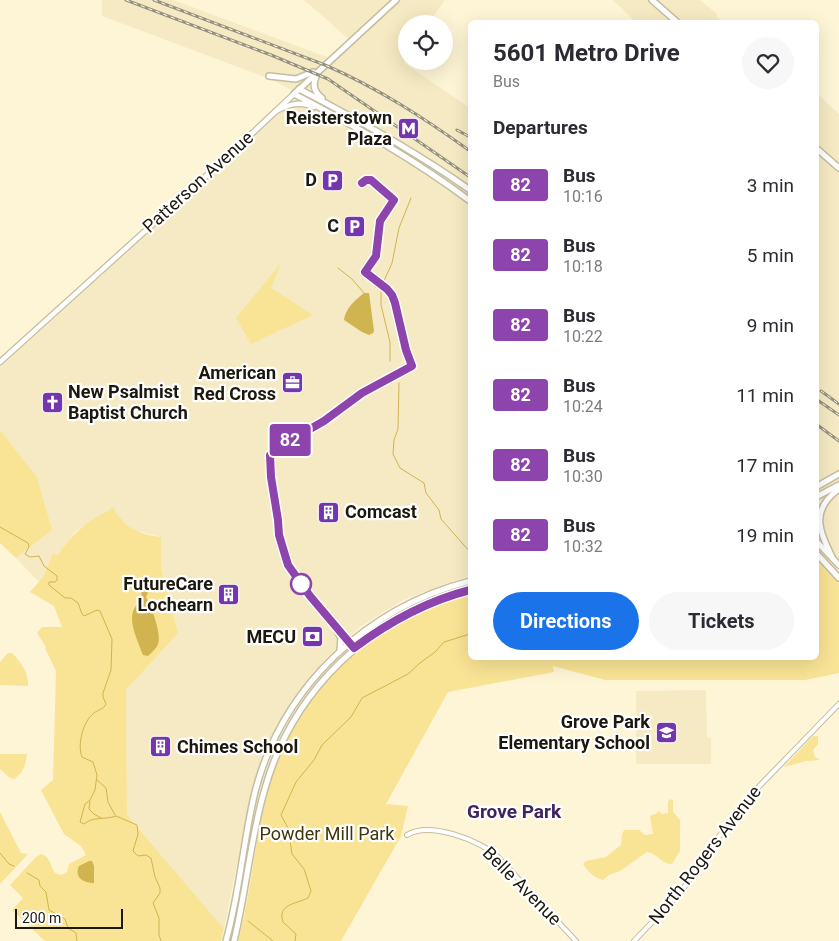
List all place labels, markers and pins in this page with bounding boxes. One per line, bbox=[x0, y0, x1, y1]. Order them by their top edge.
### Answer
place label: Reisterstown Plaza bbox=[286, 107, 392, 149]
metro station icon: Reisterstown Plaza bbox=[396, 116, 420, 140]
parking icon: D bbox=[321, 168, 345, 192]
place label: D bbox=[305, 169, 317, 190]
parking icon: C bbox=[343, 214, 367, 238]
place label: C bbox=[327, 215, 339, 236]
place label: American Red Cross bbox=[193, 362, 276, 404]
office icon: American Red Cross bbox=[280, 371, 304, 395]
place label: New Psalmist Baptist Church bbox=[68, 381, 188, 423]
church icon: New Psalmist Baptist Church bbox=[40, 390, 64, 414]
building icon: Comcast bbox=[317, 500, 341, 524]
place label: Comcast bbox=[345, 501, 417, 522]
place label: FutureCare Lochearn bbox=[123, 573, 213, 615]
unlabelled marker bbox=[290, 573, 312, 595]
building icon: FutureCare Lochearn bbox=[217, 582, 241, 606]
bank icon: MECU bbox=[300, 625, 324, 649]
place label: MECU bbox=[246, 626, 296, 647]
place label: Grove Park Elementary School bbox=[498, 711, 650, 753]
school or university icon: Grove Park Elementary School bbox=[654, 720, 678, 744]
building icon: Chimes School bbox=[149, 735, 173, 759]
place label: Chimes School bbox=[177, 736, 298, 757]

